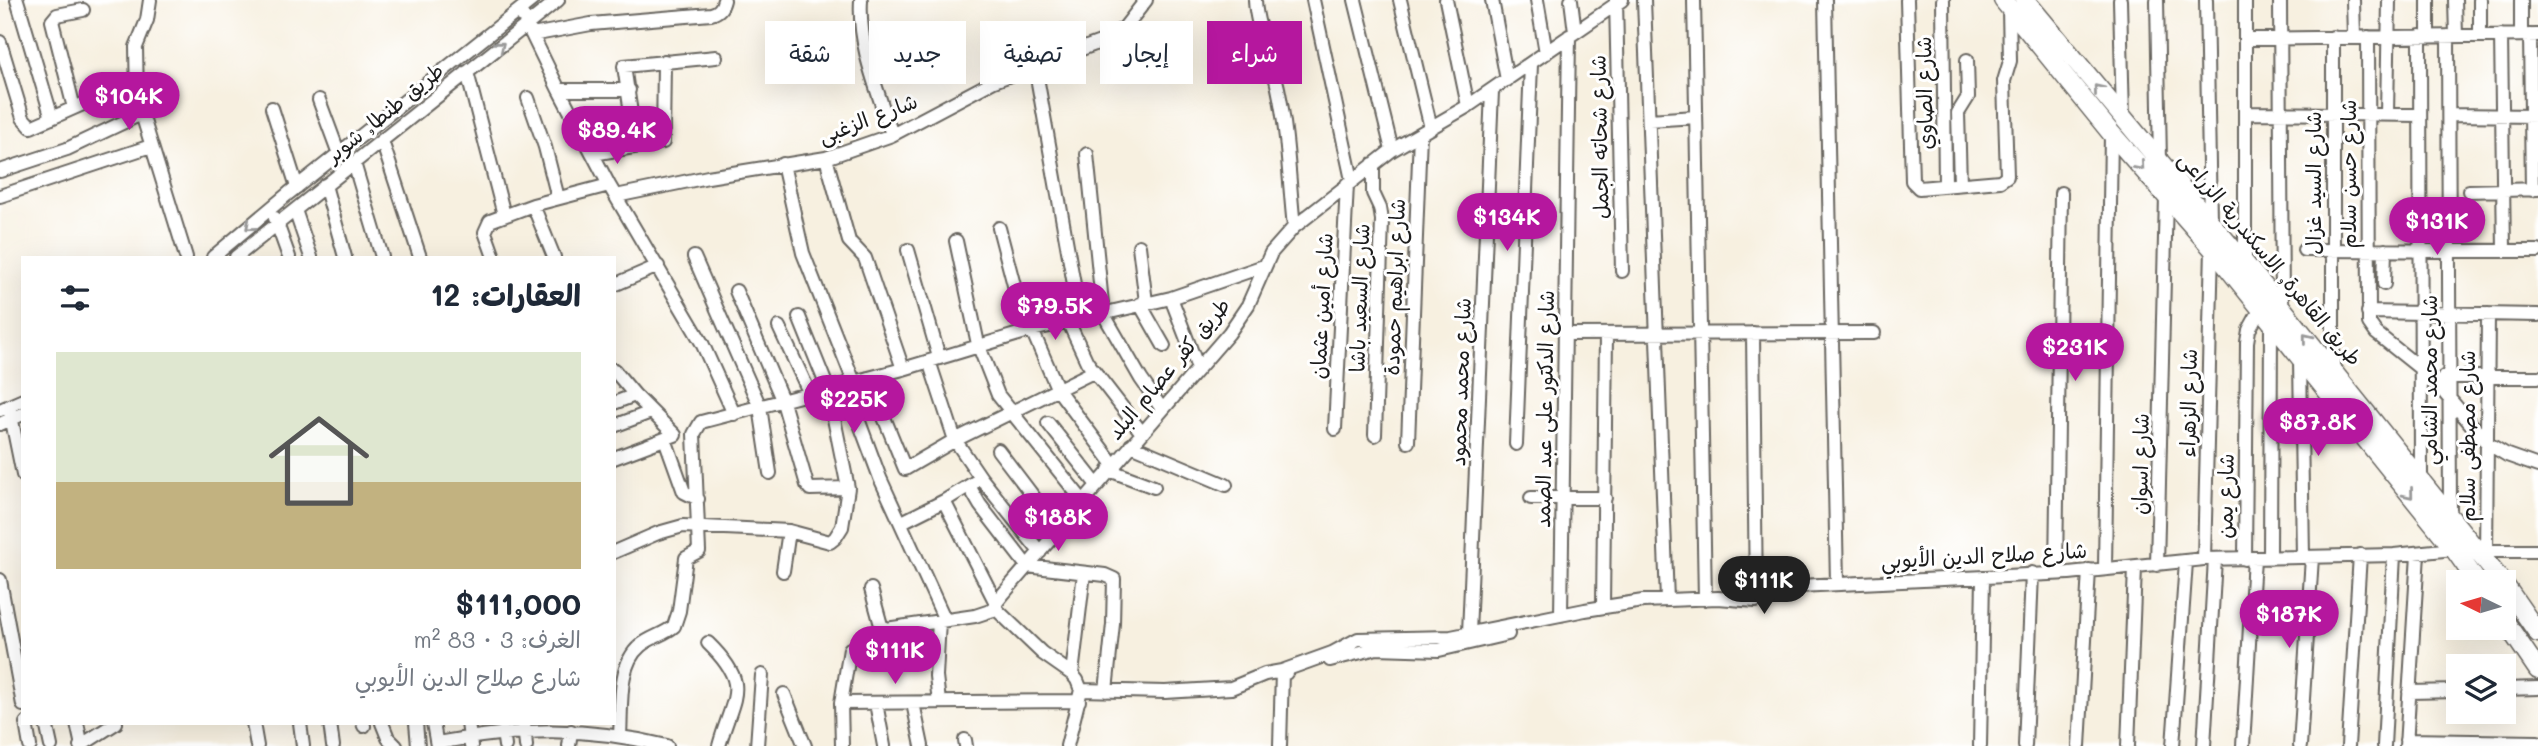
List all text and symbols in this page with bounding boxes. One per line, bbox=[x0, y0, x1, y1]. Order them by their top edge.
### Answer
chip: شقة bbox=[765, 21, 855, 84]
chip: جديد bbox=[869, 21, 966, 84]
chip: تصفية bbox=[980, 21, 1086, 84]
chip: إيجار bbox=[1100, 21, 1193, 84]
chip: شراء bbox=[1207, 21, 1302, 84]
street label: شارع الصاوي bbox=[1909, 36, 1941, 150]
one-way arrow bbox=[492, 41, 504, 54]
street label: شارع شحاته الجمل bbox=[1584, 55, 1616, 219]
street label: طريق طنطا, شوبر bbox=[318, 56, 449, 170]
pin: $104K bbox=[80, 72, 178, 132]
text: $104K bbox=[95, 80, 163, 110]
one-way arrow bbox=[2094, 84, 2107, 96]
street label: شارع الزغبى bbox=[814, 86, 922, 152]
street label: شارع حسن سلام bbox=[2334, 100, 2365, 248]
pin: $89.4K bbox=[560, 106, 674, 166]
street label: شارع السيد غزال bbox=[2299, 111, 2329, 255]
text: $89.4K bbox=[577, 114, 657, 144]
street label: طريق القاهرة, الاسكندرية الزراعى bbox=[2172, 145, 2369, 372]
one-way arrow bbox=[2132, 158, 2144, 171]
pin: $134K bbox=[1458, 194, 1556, 253]
street label: شارع ابراهيم حمودة bbox=[1377, 198, 1414, 376]
pin: $131K bbox=[2388, 198, 2486, 257]
text: $134K bbox=[1473, 201, 1541, 231]
text: $131K bbox=[2405, 205, 2469, 235]
one-way arrow bbox=[245, 218, 257, 231]
street label: شارع السعيد باشا bbox=[1342, 223, 1378, 373]
street label: شارع أمين عثمان bbox=[1303, 232, 1341, 380]
text: العقارات: 12 bbox=[430, 274, 581, 314]
icon: filters bbox=[56, 279, 94, 317]
pin: $79.5K bbox=[998, 282, 1112, 342]
text: $79.5K bbox=[1017, 290, 1093, 320]
street label: شارع الدكتور على عبد الصمد bbox=[1528, 290, 1562, 528]
street label: طريق كفر عصام البلد bbox=[1101, 292, 1238, 447]
street label: شارع محمد الشامي bbox=[2415, 295, 2449, 465]
street label: شارع محمد محمود bbox=[1443, 297, 1479, 467]
pin: $231K bbox=[2026, 324, 2124, 383]
text: $231K bbox=[2042, 331, 2108, 361]
one-way arrow bbox=[2303, 334, 2316, 346]
street label: شارع الزهراء bbox=[2173, 348, 2205, 458]
street label: شارع مصطفى سلام bbox=[2453, 350, 2484, 522]
pin: $225K bbox=[805, 376, 903, 435]
text: $225K bbox=[820, 383, 888, 413]
icon: home bbox=[256, 398, 382, 524]
pin: $87.8K bbox=[2261, 398, 2375, 458]
text: $87.8K bbox=[2279, 406, 2357, 436]
street label: شارع اسوان bbox=[2125, 413, 2157, 515]
street label: شارع يمن bbox=[2210, 453, 2242, 539]
one-way arrow bbox=[2401, 485, 2413, 498]
pin: $188K bbox=[1009, 494, 1107, 553]
text: $188K bbox=[1024, 501, 1092, 531]
street label: شارع صلاح الدين الأيوبي bbox=[1880, 536, 2088, 580]
pin: $111K bbox=[1715, 556, 1813, 616]
text: $111K bbox=[1734, 564, 1794, 594]
north arrow bbox=[2446, 570, 2516, 640]
map controls bbox=[2446, 570, 2516, 724]
text: $111,000 bbox=[456, 583, 581, 623]
pin: $187K bbox=[2240, 590, 2338, 650]
text: $187K bbox=[2256, 598, 2322, 628]
text: الغرف: 3 · 83 m² bbox=[413, 624, 581, 654]
pin: $111K bbox=[846, 626, 944, 686]
text: $111K bbox=[865, 634, 925, 664]
button: layers bbox=[2446, 654, 2516, 724]
text: شارع صلاح الدين الأيوبي bbox=[355, 662, 581, 692]

